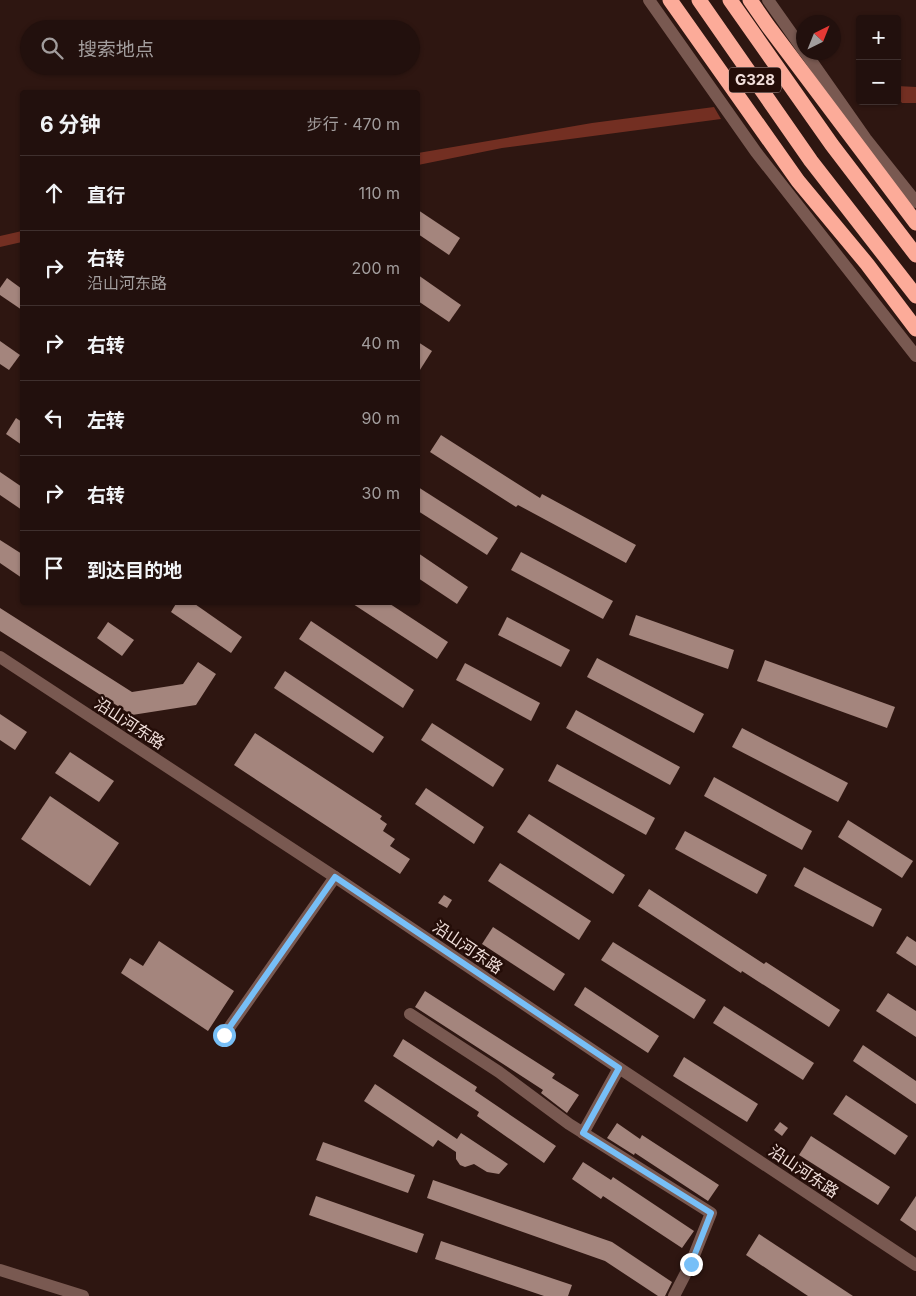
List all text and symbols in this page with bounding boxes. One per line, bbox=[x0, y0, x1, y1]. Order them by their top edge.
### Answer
north arrow bbox=[796, 15, 841, 60]
map controls bbox=[856, 15, 901, 105]
button: + bbox=[856, 15, 901, 60]
search box bbox=[20, 20, 420, 75]
icon: search bbox=[38, 34, 66, 62]
text: 搜索地点 bbox=[78, 38, 154, 61]
button: − bbox=[856, 60, 901, 105]
road number: G328 bbox=[729, 68, 781, 92]
text: 6 分钟 bbox=[40, 112, 101, 137]
text: 步行 · 470 m bbox=[307, 114, 400, 134]
icon: ahead bbox=[40, 179, 68, 207]
text: 110 m bbox=[358, 183, 400, 203]
text: 直行 bbox=[87, 184, 125, 207]
text: 右转 bbox=[87, 247, 125, 270]
icon: right bbox=[40, 254, 68, 282]
text: 200 m bbox=[352, 258, 400, 278]
text: 沿山河东路 bbox=[87, 273, 167, 293]
icon: right bbox=[40, 329, 68, 357]
text: 40 m bbox=[361, 333, 400, 353]
text: 右转 bbox=[87, 334, 125, 357]
icon: left bbox=[40, 404, 68, 432]
text: 90 m bbox=[361, 408, 400, 428]
text: 左转 bbox=[87, 409, 125, 432]
icon: right bbox=[40, 479, 68, 507]
text: 30 m bbox=[362, 483, 400, 503]
text: 右转 bbox=[87, 484, 125, 507]
icon: arrive bbox=[40, 554, 68, 582]
text: 到达目的地 bbox=[87, 559, 182, 582]
street label: 沿山河东路 bbox=[91, 693, 169, 753]
street label: 沿山河东路 bbox=[429, 916, 507, 978]
route start bbox=[213, 1024, 236, 1047]
street label: 沿山河东路 bbox=[765, 1140, 843, 1202]
route end bbox=[680, 1253, 703, 1276]

